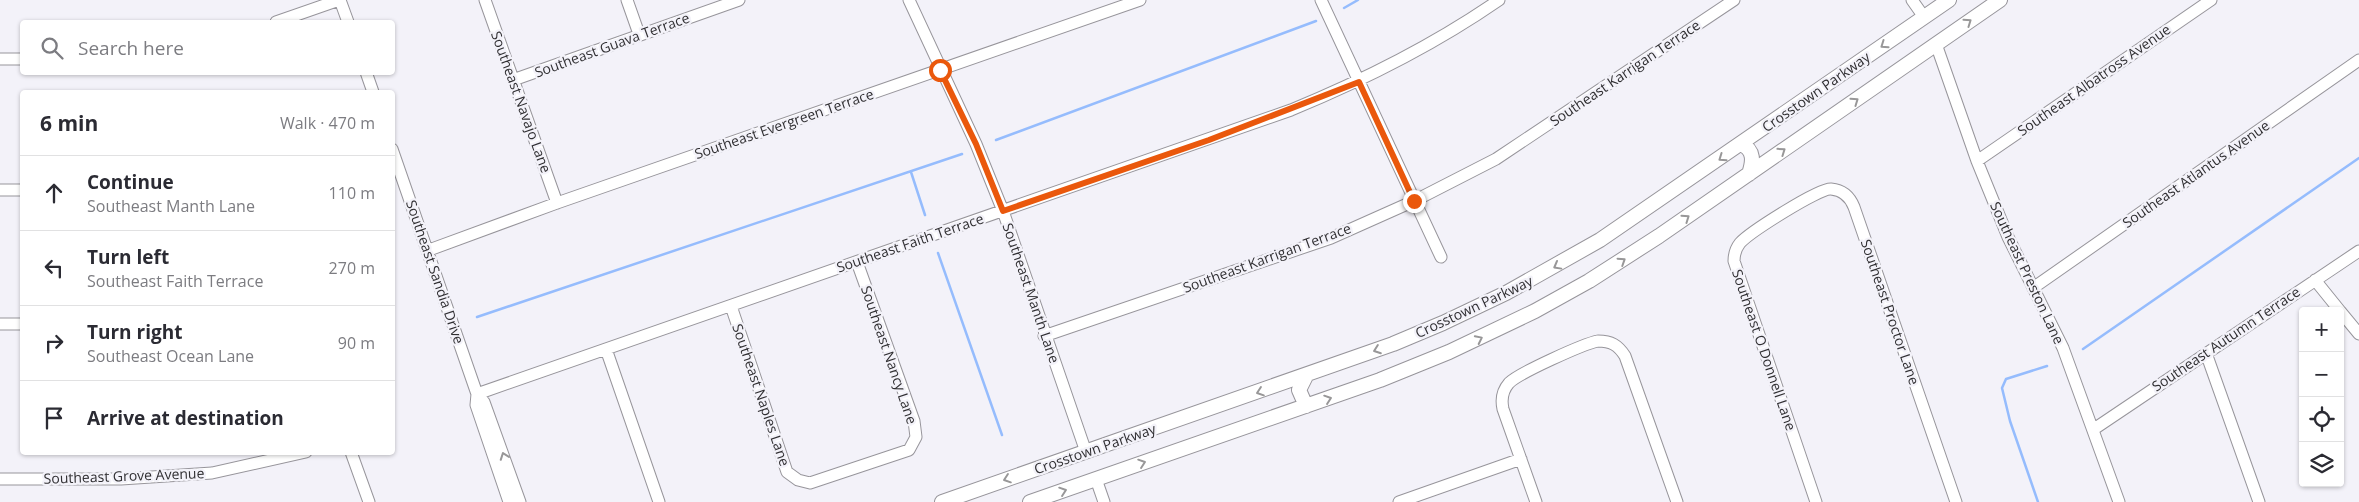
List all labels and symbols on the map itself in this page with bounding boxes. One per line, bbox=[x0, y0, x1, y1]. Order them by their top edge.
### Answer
street label: Southeast Guava Terrace bbox=[532, 8, 692, 81]
street label: Southeast Karrigan Terrace bbox=[1546, 15, 1704, 130]
one-way arrow bbox=[1962, 19, 1972, 28]
street label: Southeast Albatross Avenue bbox=[2013, 19, 2174, 140]
street label: Southeast Navajo Lane bbox=[487, 28, 556, 175]
one-way arrow bbox=[1880, 39, 1890, 48]
street label: Crosstown Parkway bbox=[1758, 47, 1874, 136]
route start bbox=[929, 59, 952, 82]
street label: Southeast Evergreen Terrace bbox=[692, 84, 876, 163]
one-way arrow bbox=[1849, 98, 1859, 107]
street label: Southeast Atlantus Avenue bbox=[2118, 115, 2273, 232]
one-way arrow bbox=[1776, 148, 1786, 157]
one-way arrow bbox=[1718, 151, 1727, 161]
route end bbox=[1403, 190, 1426, 213]
street label: Southeast Sandia Drive bbox=[402, 197, 469, 346]
street label: Southeast Preston Lane bbox=[1986, 199, 2069, 347]
street label: Southeast Faith Terrace bbox=[834, 208, 986, 277]
one-way arrow bbox=[1680, 215, 1689, 224]
street label: Southeast Karrigan Terrace bbox=[1180, 218, 1354, 297]
street label: Southeast Manth Lane bbox=[999, 220, 1064, 366]
street label: Southeast Proctor Lane bbox=[1857, 237, 1924, 387]
one-way arrow bbox=[1616, 257, 1625, 267]
one-way arrow bbox=[1553, 259, 1562, 269]
street label: Southeast O Donnell Lane bbox=[1728, 267, 1801, 433]
street label: Crosstown Parkway bbox=[1412, 271, 1537, 342]
street label: Southeast Autumn Terrace bbox=[2148, 282, 2304, 395]
street label: Southeast Nancy Lane bbox=[857, 283, 922, 427]
street label: Southeast Naples Lane bbox=[728, 321, 795, 469]
one-way arrow bbox=[1474, 335, 1483, 345]
one-way arrow bbox=[1373, 344, 1382, 354]
one-way arrow bbox=[1256, 386, 1264, 396]
one-way arrow bbox=[1324, 394, 1332, 404]
street label: Crosstown Parkway bbox=[1031, 418, 1159, 478]
one-way arrow bbox=[500, 452, 510, 461]
one-way arrow bbox=[1137, 459, 1146, 469]
street label: Southeast Grove Avenue bbox=[43, 463, 205, 488]
one-way arrow bbox=[1003, 474, 1012, 484]
one-way arrow bbox=[1058, 486, 1066, 496]

